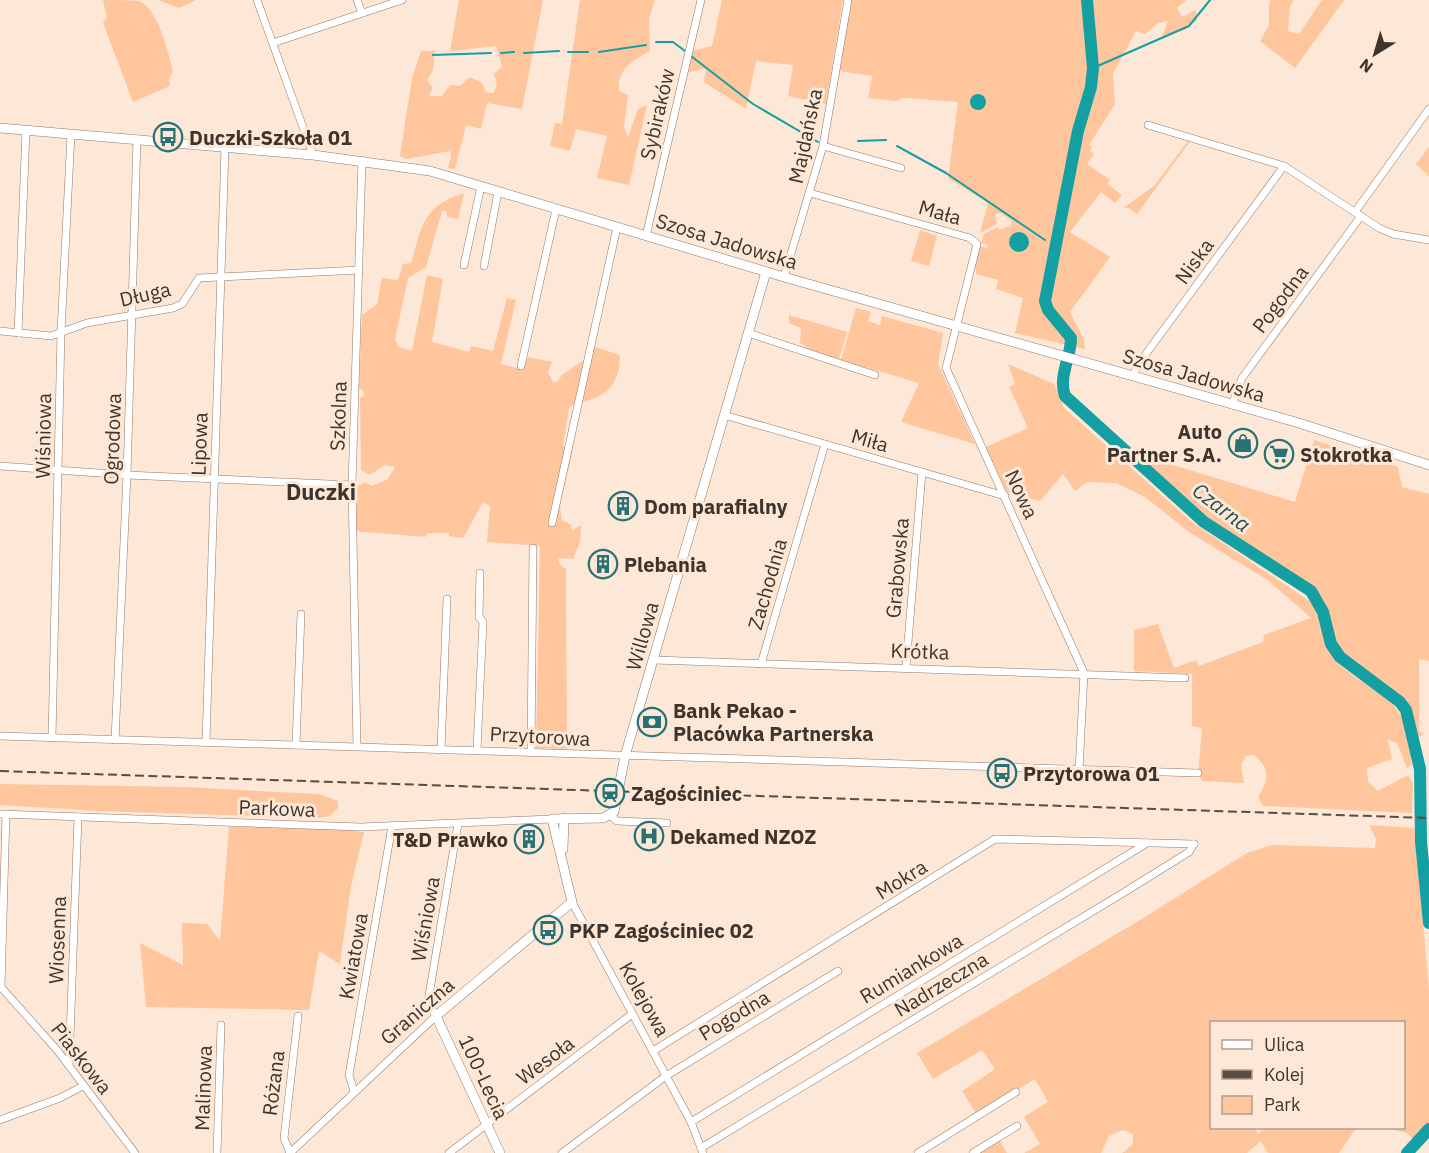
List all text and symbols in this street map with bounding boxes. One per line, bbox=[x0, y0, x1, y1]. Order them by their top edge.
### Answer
north arrow bbox=[1345, 24, 1405, 84]
text: N bbox=[1355, 55, 1377, 77]
street label: Sybiraków bbox=[633, 66, 681, 162]
street label: Majdańska bbox=[782, 86, 828, 186]
bus stop icon: Duczki-Szkoła 01 bbox=[152, 121, 184, 153]
place label: Duczki-Szkoła 01 bbox=[189, 124, 352, 151]
street label: Mała bbox=[916, 193, 965, 231]
street label: Szosa Jadowska bbox=[653, 207, 801, 275]
street label: Niska bbox=[1168, 233, 1220, 289]
street label: Pogodna bbox=[1246, 259, 1315, 338]
street label: Długa bbox=[117, 275, 173, 313]
street label: Szosa Jadowska bbox=[1120, 342, 1269, 408]
street label: Szkolna bbox=[323, 380, 353, 451]
street label: Ogrodowa bbox=[97, 392, 127, 485]
street label: Wiśniowa bbox=[29, 393, 57, 479]
street label: Lipowa bbox=[184, 411, 214, 476]
place label: Auto Partner S.A. bbox=[1107, 418, 1222, 468]
street label: Miła bbox=[848, 422, 892, 458]
shop icon: Auto Partner S.A. bbox=[1227, 427, 1259, 459]
supermarket icon: Stokrotka bbox=[1263, 438, 1295, 470]
place label: Stokrotka bbox=[1300, 441, 1393, 468]
street label: Nowa bbox=[999, 465, 1045, 523]
water label: Czarna bbox=[1187, 476, 1257, 538]
district label: Duczki bbox=[286, 477, 356, 506]
building icon: Dom parafialny bbox=[607, 490, 639, 522]
place label: Dom parafialny bbox=[644, 493, 788, 520]
street label: Grabowska bbox=[879, 516, 915, 619]
street label: Zachodnia bbox=[741, 535, 793, 633]
building icon: Plebania bbox=[587, 548, 619, 580]
place label: Plebania bbox=[624, 551, 707, 578]
street label: Willowa bbox=[619, 598, 665, 674]
street label: Krótka bbox=[890, 636, 950, 666]
place label: Bank Pekao - Placówka Partnerska bbox=[673, 697, 874, 747]
bank icon: Bank Pekao - Placówka Partnerska bbox=[636, 706, 668, 738]
street label: Przytorowa bbox=[489, 720, 591, 752]
bus stop icon: Przytorowa 01 bbox=[986, 757, 1018, 789]
place label: Przytorowa 01 bbox=[1023, 760, 1160, 787]
station icon: Zagościniec bbox=[594, 777, 626, 809]
place label: Zagościniec bbox=[631, 780, 742, 807]
street label: Parkowa bbox=[238, 793, 316, 823]
hospital icon: Dekamed NZOZ bbox=[633, 820, 665, 852]
building icon: T&D Prawko bbox=[513, 823, 545, 855]
place label: Dekamed NZOZ bbox=[670, 823, 816, 850]
place label: T&D Prawko bbox=[393, 826, 508, 853]
street label: Mokra bbox=[870, 853, 932, 905]
street label: Wiśniowa bbox=[404, 874, 446, 964]
street label: Wiosenna bbox=[42, 895, 72, 985]
street label: Kwiatowa bbox=[332, 910, 374, 1001]
bus stop icon: PKP Zagościniec 02 bbox=[532, 914, 564, 946]
place label: PKP Zagościniec 02 bbox=[569, 917, 754, 944]
street label: Rumiankowa bbox=[854, 926, 968, 1009]
street label: Nadrzeczna bbox=[889, 945, 993, 1023]
street label: Kolejowa bbox=[613, 957, 677, 1042]
street label: Graniczna bbox=[374, 971, 460, 1051]
street label: Pogodna bbox=[694, 983, 775, 1047]
street label: Piaskowa bbox=[45, 1016, 119, 1100]
legend bbox=[1210, 1021, 1405, 1129]
street label: Wesoła bbox=[511, 1029, 580, 1091]
street label: 100-Lecia bbox=[453, 1030, 515, 1124]
text: Ulica bbox=[1264, 1033, 1305, 1056]
street label: Malinowa bbox=[188, 1044, 218, 1131]
street label: Różana bbox=[256, 1048, 290, 1117]
text: Kolej bbox=[1264, 1063, 1304, 1086]
text: Park bbox=[1264, 1093, 1301, 1116]

